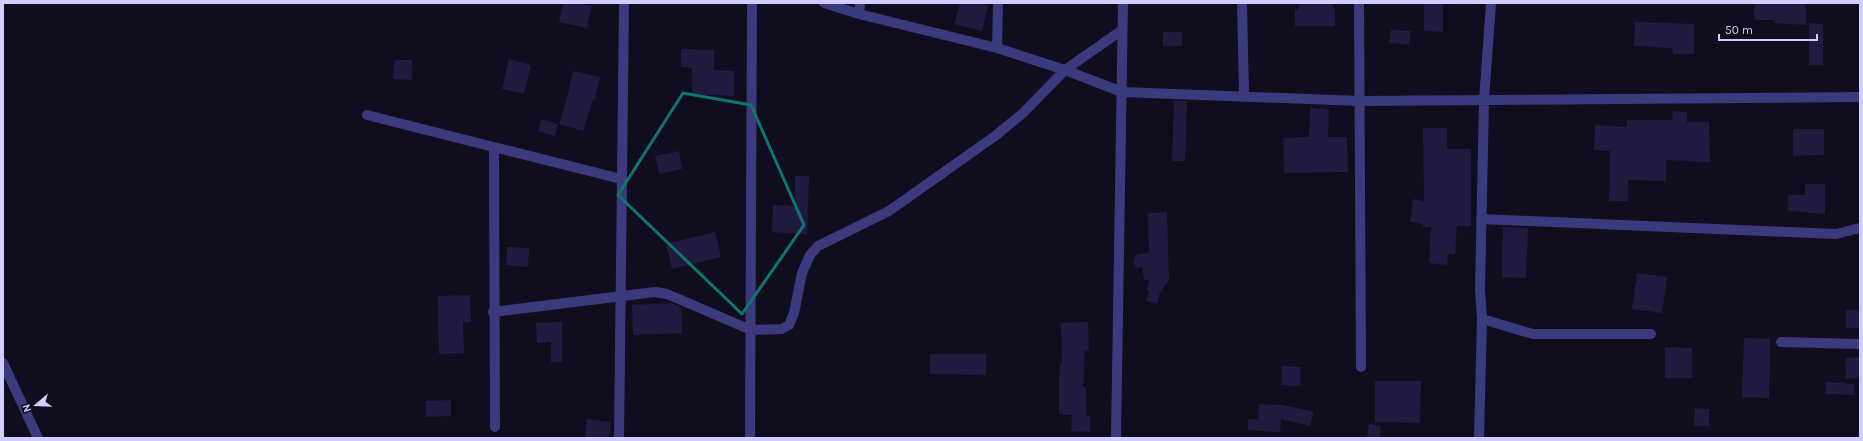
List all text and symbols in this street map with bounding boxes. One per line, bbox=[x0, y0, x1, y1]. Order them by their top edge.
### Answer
scale bar bbox=[1719, 16, 1817, 42]
text: 50 m bbox=[1725, 23, 1753, 37]
north arrow bbox=[16, 385, 56, 425]
text: N bbox=[20, 402, 34, 414]

